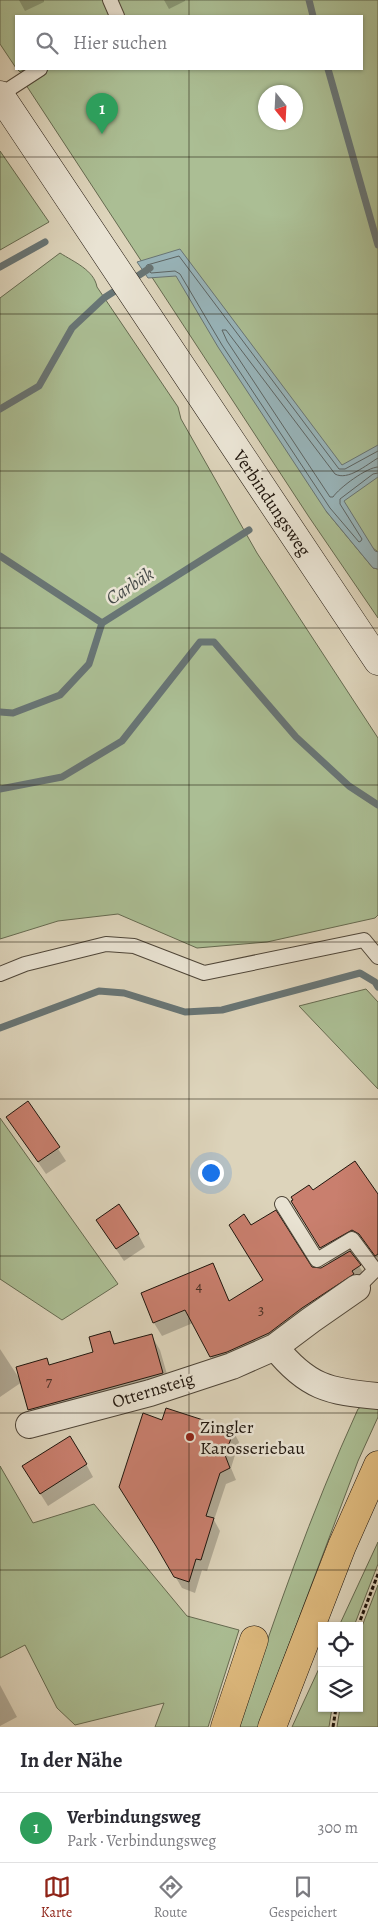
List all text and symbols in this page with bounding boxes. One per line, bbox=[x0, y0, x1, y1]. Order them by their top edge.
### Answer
search box bbox=[15, 15, 363, 70]
icon: search bbox=[33, 29, 61, 57]
text: Hier suchen bbox=[73, 30, 167, 56]
north arrow bbox=[258, 85, 303, 130]
pin: 1 bbox=[86, 93, 118, 134]
street label: Verbindungsweg bbox=[227, 444, 316, 561]
water label: Carbäk bbox=[101, 561, 159, 611]
your location bbox=[198, 1160, 224, 1186]
house number: 4 bbox=[196, 1276, 203, 1296]
house number: 3 bbox=[258, 1300, 264, 1320]
street label: Otternsteig bbox=[109, 1366, 197, 1414]
house number: 7 bbox=[46, 1372, 53, 1392]
place label: Zingler Karosseriebau bbox=[200, 1415, 305, 1460]
marker: Zingler Karosseriebau bbox=[184, 1431, 196, 1443]
map controls bbox=[318, 1622, 363, 1712]
button: locate bbox=[318, 1622, 363, 1667]
button: layers bbox=[318, 1667, 363, 1712]
text: In der Nähe bbox=[20, 1746, 122, 1774]
text: Verbindungsweg bbox=[67, 1804, 201, 1830]
text: 1 bbox=[33, 1817, 39, 1839]
text: 300 m bbox=[318, 1817, 358, 1839]
text: Park · Verbindungsweg bbox=[67, 1830, 216, 1852]
tab: Karte bbox=[41, 1873, 72, 1922]
tab: Route bbox=[154, 1873, 187, 1922]
tab: Gespeichert bbox=[269, 1873, 337, 1922]

